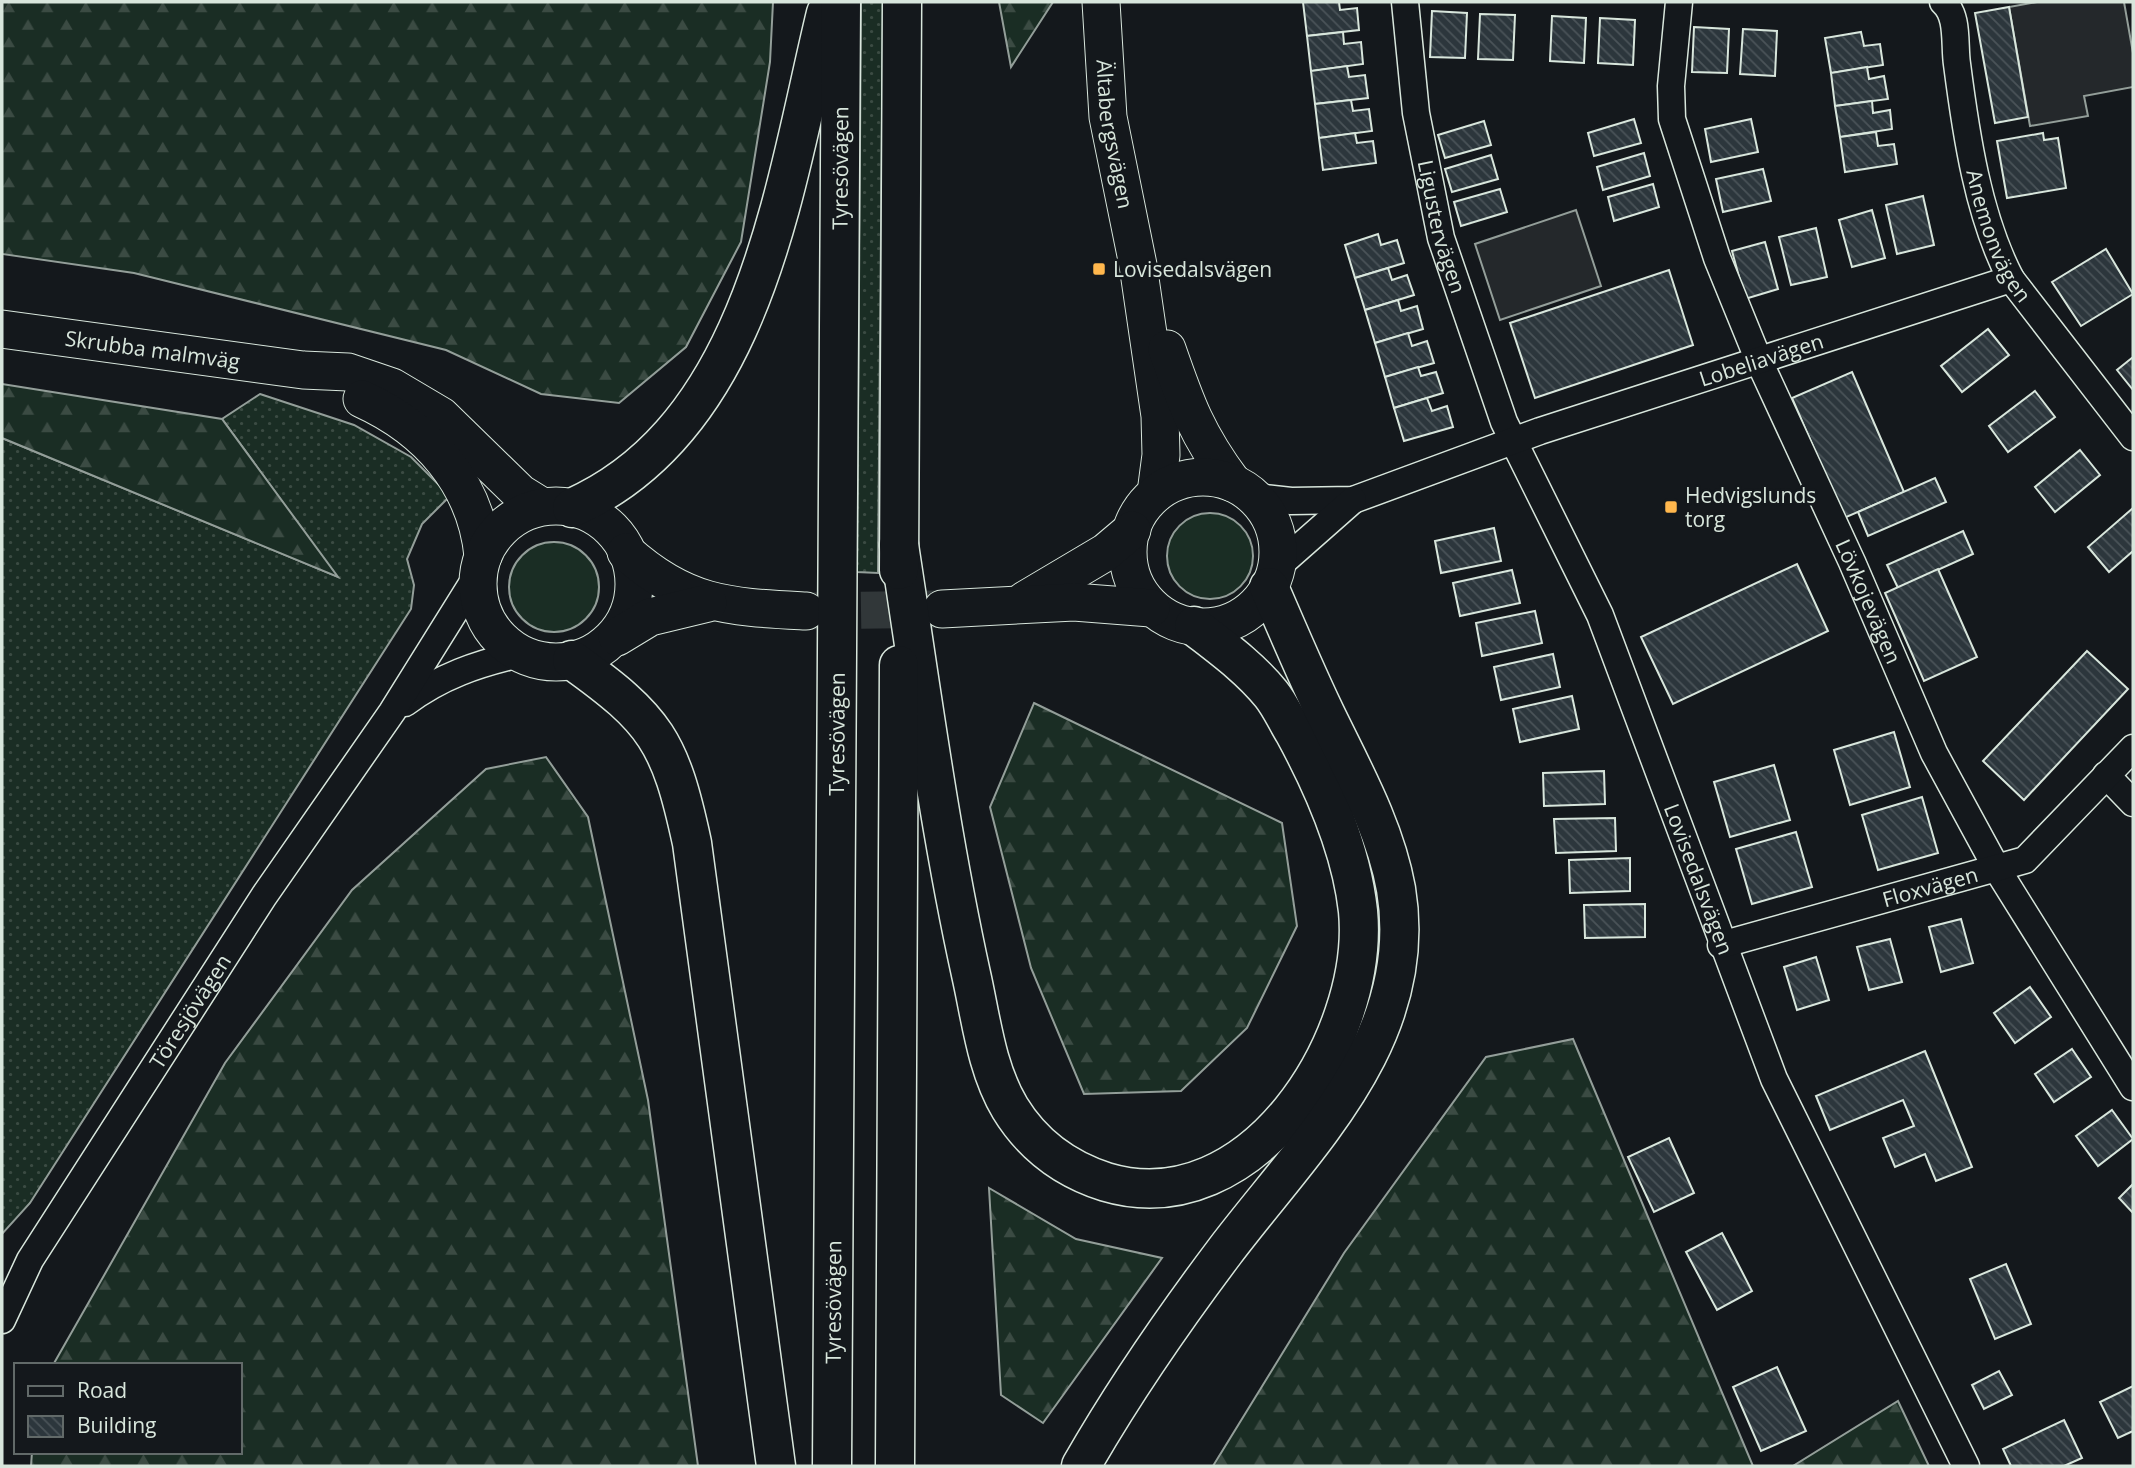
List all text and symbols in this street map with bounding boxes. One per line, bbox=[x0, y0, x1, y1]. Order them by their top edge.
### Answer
street label: Ältabergsvägen bbox=[1091, 59, 1140, 211]
street label: Tyresövägen bbox=[826, 106, 854, 230]
street label: Ligustervägen bbox=[1412, 157, 1473, 297]
street label: Anemonvägen bbox=[1960, 167, 2038, 308]
place label: Lovisedalsvägen bbox=[1113, 255, 1272, 283]
marker: Lovisedalsvägen bbox=[1091, 261, 1107, 277]
street label: Skrubba malmväg bbox=[63, 324, 242, 375]
street label: Lobeliavägen bbox=[1696, 327, 1827, 393]
place label: Hedvigslunds torg bbox=[1685, 481, 1816, 533]
marker: Hedvigslunds torg bbox=[1663, 499, 1679, 515]
street label: Lövkojevägen bbox=[1829, 535, 1908, 668]
street label: Tyresövägen bbox=[822, 672, 851, 796]
street label: Lovisedalsvägen bbox=[1658, 799, 1740, 959]
street label: Floxvägen bbox=[1879, 860, 1981, 913]
street label: Töresjövägen bbox=[143, 949, 237, 1074]
street label: Tyresövägen bbox=[819, 1240, 847, 1364]
legend bbox=[14, 1363, 242, 1454]
text: Road bbox=[77, 1376, 127, 1404]
text: Building bbox=[77, 1411, 156, 1439]

